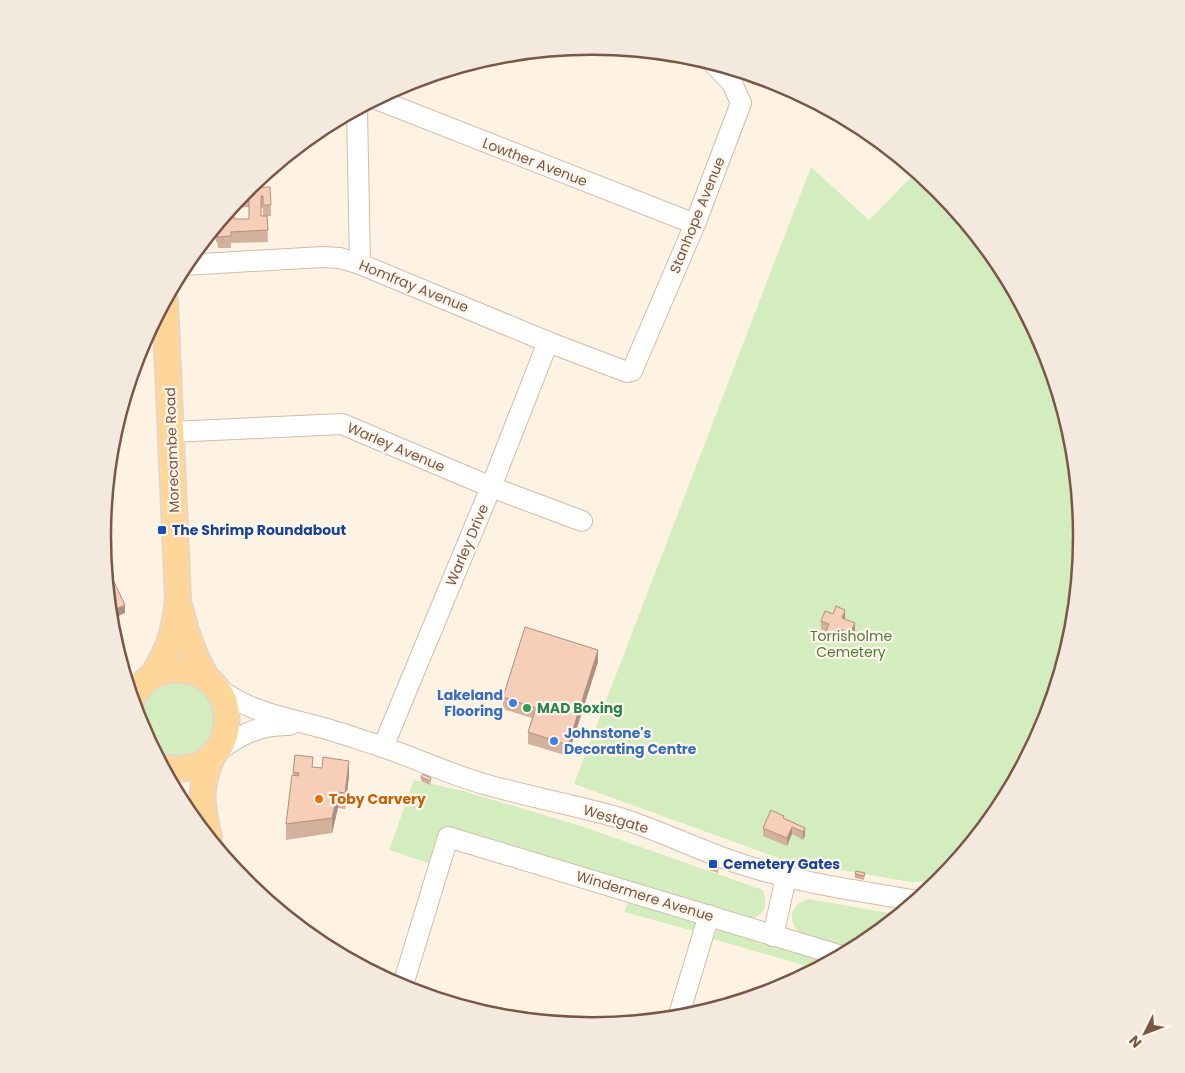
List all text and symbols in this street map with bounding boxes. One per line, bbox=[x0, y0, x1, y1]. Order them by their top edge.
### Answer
street label: Lowther Avenue bbox=[480, 133, 591, 191]
street label: Stanhope Avenue bbox=[664, 153, 730, 276]
street label: Homfray Avenue bbox=[356, 255, 472, 317]
street label: Morecambe Road bbox=[160, 387, 184, 513]
street label: Warley Avenue bbox=[344, 417, 448, 477]
street label: Warley Drive bbox=[441, 501, 493, 589]
place label: The Shrimp Roundabout bbox=[172, 520, 347, 540]
marker: The Shrimp Roundabout bbox=[156, 524, 168, 536]
park label: Torrisholme Cemetery bbox=[810, 626, 892, 662]
place label: Lakeland Flooring bbox=[437, 685, 503, 721]
marker: Lakeland Flooring bbox=[507, 697, 519, 709]
place label: MAD Boxing bbox=[537, 698, 623, 718]
marker: MAD Boxing bbox=[521, 702, 533, 714]
place label: Johnstone's Decorating Centre bbox=[564, 723, 697, 759]
marker: Johnstone's Decorating Centre bbox=[548, 735, 560, 747]
place label: Toby Carvery bbox=[329, 789, 426, 809]
marker: Toby Carvery bbox=[313, 793, 325, 805]
street label: Westgate bbox=[581, 800, 651, 839]
place label: Cemetery Gates bbox=[723, 854, 840, 874]
marker: Cemetery Gates bbox=[707, 858, 719, 870]
street label: Windermere Avenue bbox=[574, 866, 716, 927]
north arrow bbox=[1120, 1008, 1170, 1058]
text: N bbox=[1124, 1031, 1146, 1052]

